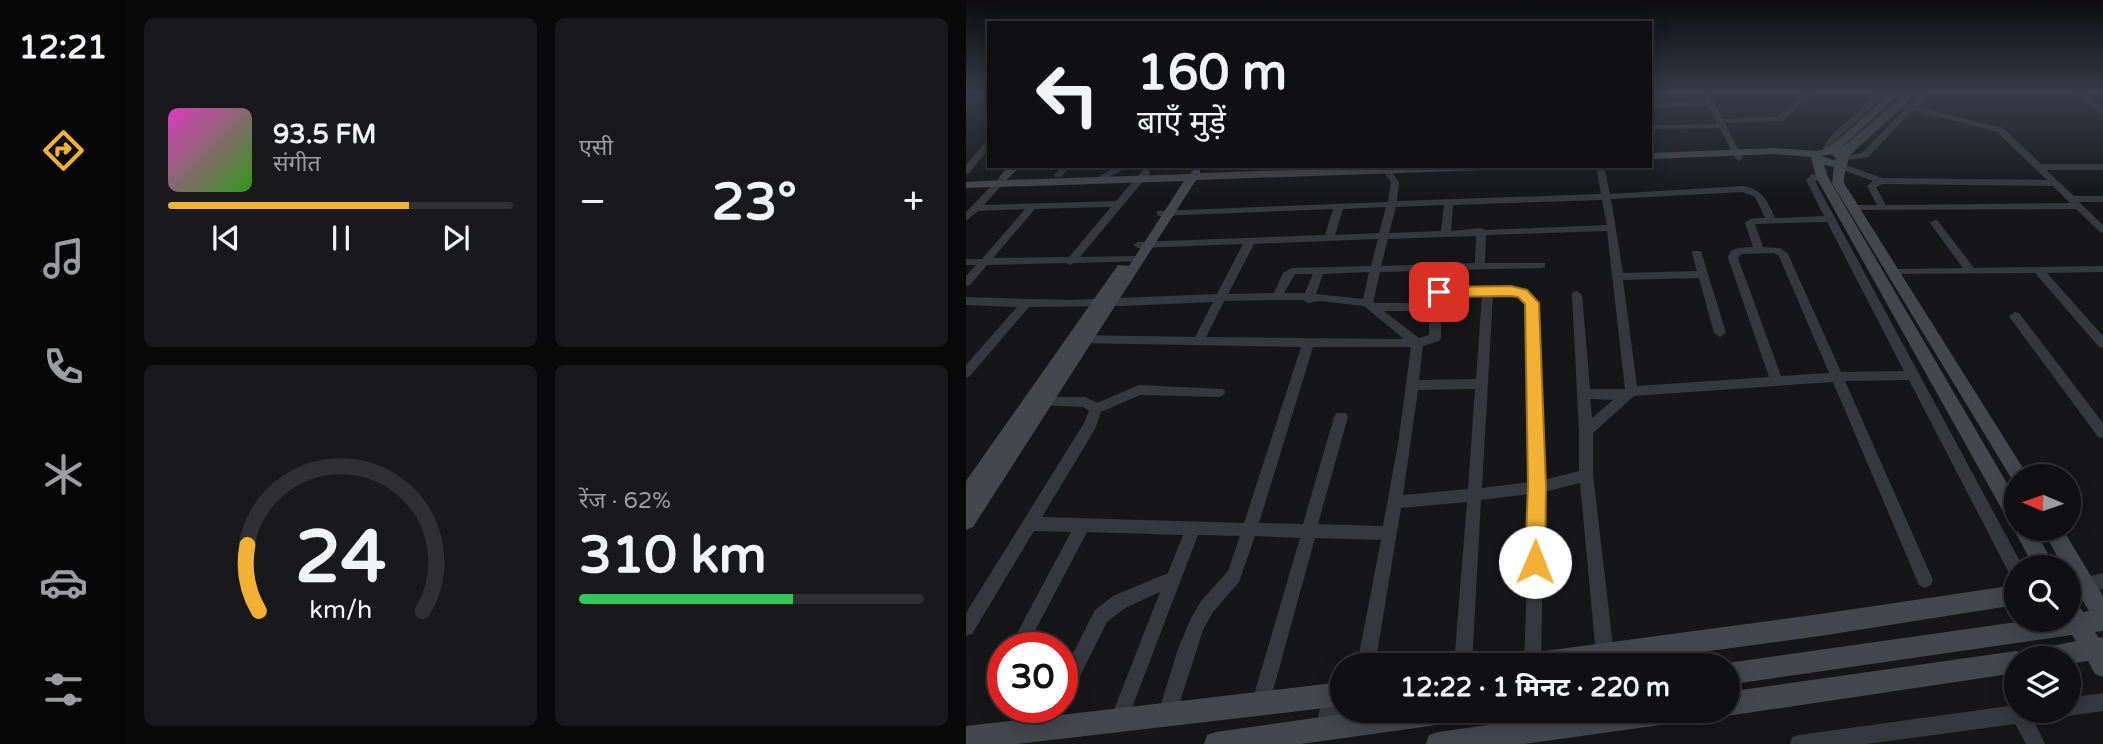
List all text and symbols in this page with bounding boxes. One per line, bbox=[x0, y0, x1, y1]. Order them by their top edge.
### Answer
text: 12:21 bbox=[19, 29, 107, 67]
text: 160 m bbox=[1137, 44, 1287, 103]
icon: left bbox=[1022, 49, 1113, 140]
text: बाएँ मुड़ें bbox=[1137, 104, 1226, 142]
text: 93.5 FM bbox=[273, 119, 376, 150]
icon: directions bbox=[39, 126, 88, 175]
text: एसी bbox=[579, 134, 613, 162]
text: संगीत bbox=[273, 150, 321, 178]
text: 23° bbox=[712, 171, 797, 234]
text: − bbox=[579, 179, 606, 225]
text: + bbox=[903, 179, 924, 225]
icon: previous bbox=[207, 219, 245, 257]
icon: pause bbox=[322, 219, 360, 257]
icon: next bbox=[437, 219, 475, 257]
icon: music bbox=[39, 234, 88, 283]
pin bbox=[1409, 262, 1469, 322]
icon: arrive bbox=[1420, 273, 1458, 311]
icon: phone bbox=[39, 342, 88, 391]
icon: climate bbox=[39, 450, 88, 499]
north arrow bbox=[2004, 464, 2081, 541]
map controls bbox=[2004, 464, 2081, 723]
text: रेंज · 62% bbox=[579, 487, 671, 515]
text: 24 bbox=[295, 515, 386, 603]
text: 310 km bbox=[579, 524, 767, 587]
position arrow bbox=[1498, 525, 1572, 599]
button: search bbox=[2004, 555, 2081, 632]
icon: car bbox=[39, 558, 88, 607]
text: km/h bbox=[309, 595, 372, 625]
speed limit sign: 30 bbox=[987, 632, 1078, 723]
button: layers bbox=[2004, 646, 2081, 723]
icon: filters bbox=[39, 665, 88, 714]
text: 12:22 · 1 मिनट · 220 m bbox=[1400, 672, 1670, 703]

